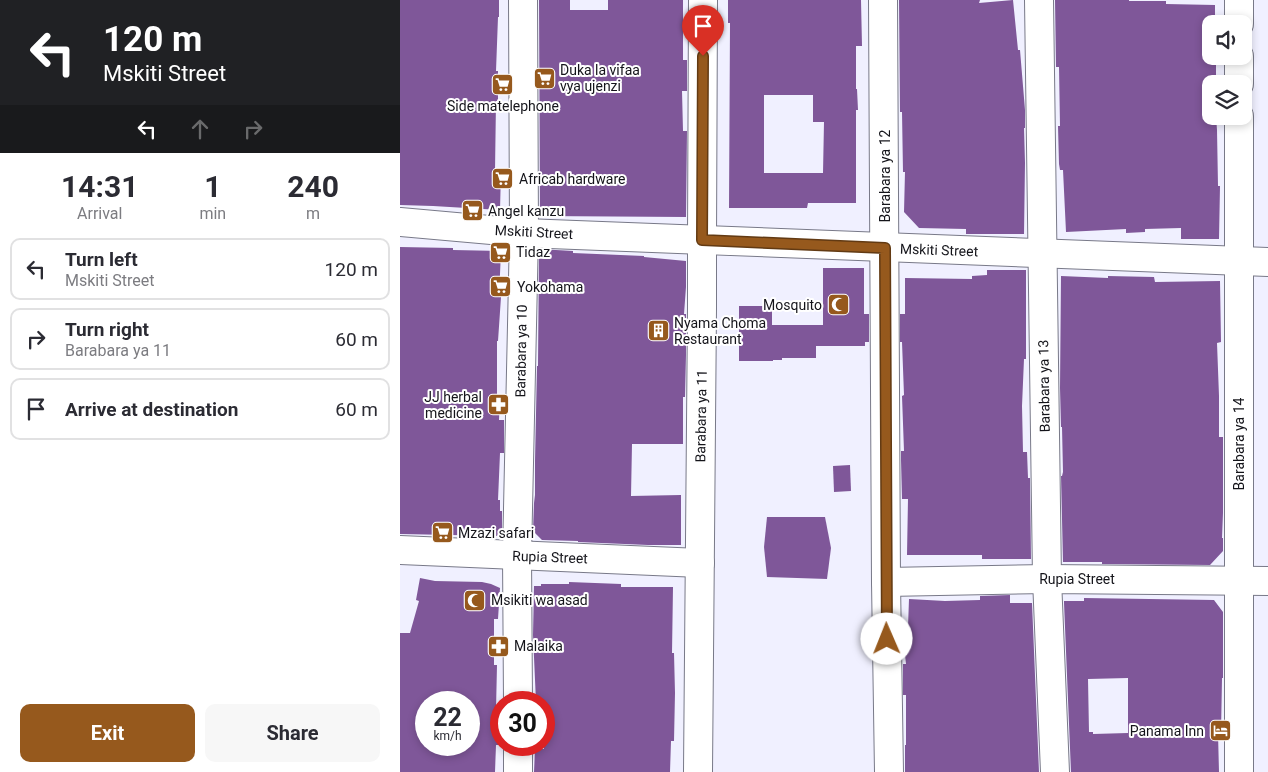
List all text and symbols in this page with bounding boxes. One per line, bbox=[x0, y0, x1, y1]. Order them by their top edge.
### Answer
pin bbox=[682, 5, 724, 56]
icon: arrive bbox=[689, 12, 717, 40]
map controls bbox=[1202, 15, 1252, 125]
button: sound bbox=[1202, 15, 1252, 65]
text: 120 m bbox=[103, 19, 202, 60]
icon: left bbox=[20, 20, 85, 85]
text: Mskiti Street bbox=[103, 61, 226, 86]
place label: Duka la vifaa vya ujenzi bbox=[560, 62, 640, 94]
supermarket icon: Duka la vifaa vya ujenzi bbox=[532, 66, 556, 90]
supermarket icon: Side matelephone bbox=[491, 72, 515, 96]
button: layers bbox=[1202, 75, 1252, 125]
place label: Side matelephone bbox=[447, 98, 559, 114]
icon: left bbox=[133, 115, 161, 143]
icon: ahead bbox=[186, 115, 214, 143]
icon: right bbox=[239, 115, 267, 143]
street label: Barabara ya 12 bbox=[877, 129, 893, 222]
supermarket icon: Africab hardware bbox=[491, 167, 515, 191]
text: 14:31 bbox=[61, 169, 138, 204]
text: 1 bbox=[204, 169, 221, 204]
text: 240 bbox=[287, 169, 339, 204]
place label: Africab hardware bbox=[519, 171, 625, 187]
supermarket icon: Angel kanzu bbox=[460, 199, 484, 223]
place label: Angel kanzu bbox=[488, 203, 564, 219]
text: Arrival bbox=[77, 204, 122, 223]
text: min bbox=[199, 204, 226, 223]
text: m bbox=[306, 204, 320, 223]
street label: Mskiti Street bbox=[494, 222, 574, 242]
supermarket icon: Tidaz bbox=[488, 240, 512, 264]
street label: Mskiti Street bbox=[900, 241, 979, 259]
place label: Tidaz bbox=[516, 244, 550, 260]
text: Turn left bbox=[65, 248, 138, 271]
icon: left bbox=[22, 255, 50, 283]
text: 120 m bbox=[325, 258, 378, 281]
text: Mskiti Street bbox=[65, 271, 155, 290]
supermarket icon: Yokohama bbox=[489, 275, 513, 299]
place label: Yokohama bbox=[517, 279, 583, 295]
mosque icon: Mosquito bbox=[826, 293, 850, 317]
place label: Mosquito bbox=[763, 297, 822, 313]
street label: Barabara ya 10 bbox=[512, 304, 530, 398]
place label: Nyama Choma Restaurant bbox=[674, 315, 766, 347]
text: Turn right bbox=[65, 318, 149, 341]
building icon: Nyama Choma Restaurant bbox=[646, 319, 670, 343]
icon: right bbox=[22, 325, 50, 353]
text: 60 m bbox=[335, 328, 378, 351]
street label: Barabara ya 13 bbox=[1035, 339, 1053, 433]
text: Barabara ya 11 bbox=[65, 341, 171, 360]
street label: Barabara ya 11 bbox=[692, 369, 710, 463]
place label: JJ herbal medicine bbox=[424, 389, 482, 421]
pharmacy icon: JJ herbal medicine bbox=[486, 393, 510, 417]
icon: arrive bbox=[22, 395, 50, 423]
street label: Barabara ya 14 bbox=[1231, 397, 1247, 490]
text: Arrive at destination bbox=[65, 398, 238, 421]
text: 60 m bbox=[335, 398, 378, 421]
supermarket icon: Mzazi safari bbox=[430, 521, 454, 545]
place label: Mzazi safari bbox=[458, 525, 534, 541]
street label: Rupia Street bbox=[512, 548, 588, 566]
street label: Rupia Street bbox=[1039, 571, 1115, 587]
mosque icon: Msikiti wa asad bbox=[463, 588, 487, 612]
place label: Msikiti wa asad bbox=[491, 592, 588, 608]
position arrow bbox=[860, 612, 912, 664]
pharmacy icon: Malaika bbox=[486, 634, 510, 658]
place label: Malaika bbox=[514, 638, 563, 654]
speed limit sign: 30 bbox=[490, 691, 555, 756]
text: 22 bbox=[433, 703, 462, 732]
button: Exit bbox=[20, 704, 195, 762]
button: Share bbox=[205, 704, 380, 762]
hotel icon: Panama Inn bbox=[1208, 719, 1232, 743]
place label: Panama Inn bbox=[1130, 723, 1204, 739]
text: km/h bbox=[433, 729, 462, 743]

